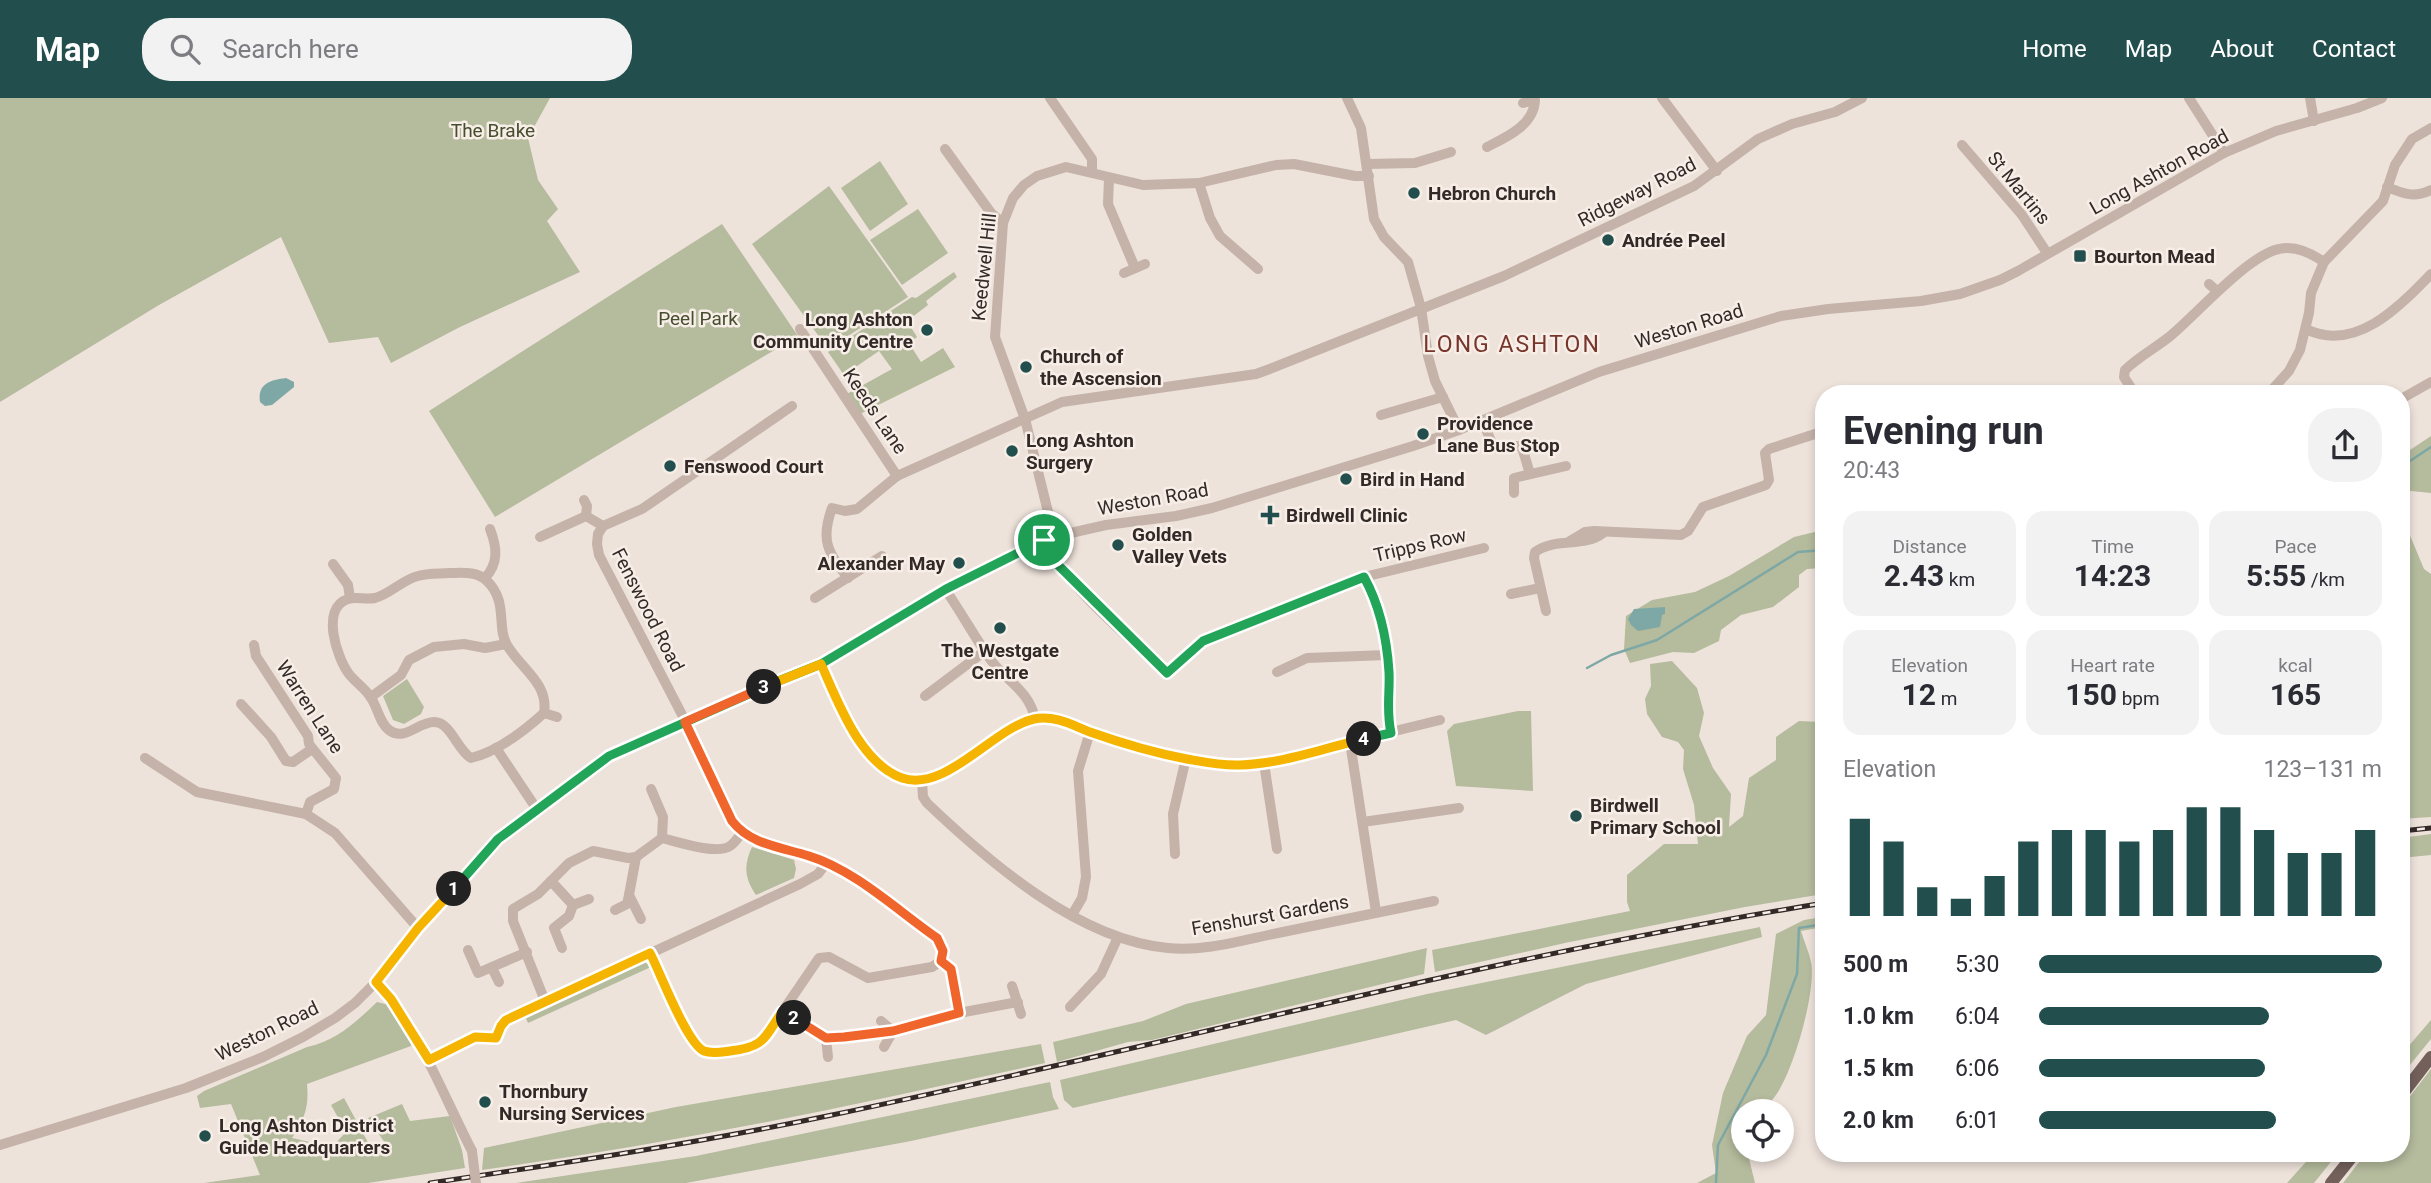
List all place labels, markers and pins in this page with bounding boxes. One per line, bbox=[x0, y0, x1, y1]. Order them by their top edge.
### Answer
place label: Hebron Church bbox=[1428, 182, 1556, 205]
marker: Hebron Church bbox=[1406, 185, 1422, 201]
place label: Andrée Peel bbox=[1622, 229, 1726, 252]
marker: Andrée Peel bbox=[1600, 232, 1616, 248]
place label: Bourton Mead bbox=[2094, 245, 2215, 268]
marker: Bourton Mead bbox=[2072, 248, 2088, 264]
place label: Long Ashton Community Centre bbox=[753, 308, 913, 353]
marker: Long Ashton Community Centre bbox=[919, 322, 935, 338]
place label: Church of the Ascension bbox=[1040, 345, 1162, 390]
marker: Church of the Ascension bbox=[1018, 359, 1034, 375]
place label: Providence Lane Bus Stop bbox=[1437, 412, 1560, 457]
marker: Providence Lane Bus Stop bbox=[1415, 426, 1431, 442]
place label: Long Ashton Surgery bbox=[1026, 429, 1134, 474]
marker: Long Ashton Surgery bbox=[1004, 443, 1020, 459]
place label: Fenswood Court bbox=[684, 455, 824, 478]
marker: Fenswood Court bbox=[662, 458, 678, 474]
place label: Bird in Hand bbox=[1360, 468, 1465, 491]
marker: Bird in Hand bbox=[1338, 471, 1354, 487]
place label: Birdwell Clinic bbox=[1286, 504, 1408, 527]
marker: Birdwell Clinic bbox=[1260, 505, 1280, 525]
pin bbox=[1014, 510, 1074, 570]
place label: Golden Valley Vets bbox=[1132, 523, 1227, 568]
marker: Golden Valley Vets bbox=[1110, 537, 1126, 553]
place label: Alexander May bbox=[818, 552, 945, 575]
marker: Alexander May bbox=[951, 555, 967, 571]
marker: The Westgate Centre bbox=[992, 620, 1008, 636]
place label: The Westgate Centre bbox=[941, 639, 1059, 684]
pin: 3 bbox=[746, 670, 782, 704]
pin: 4 bbox=[1346, 722, 1382, 756]
place label: Birdwell Primary School bbox=[1590, 794, 1721, 839]
marker: Birdwell Primary School bbox=[1568, 808, 1584, 824]
pin: 1 bbox=[436, 872, 472, 906]
pin: 2 bbox=[776, 1000, 812, 1035]
place label: Thornbury Nursing Services bbox=[499, 1080, 645, 1125]
marker: Thornbury Nursing Services bbox=[477, 1094, 493, 1110]
place label: Long Ashton District Guide Headquarters bbox=[219, 1114, 394, 1159]
marker: Long Ashton District Guide Headquarters bbox=[197, 1128, 213, 1144]

